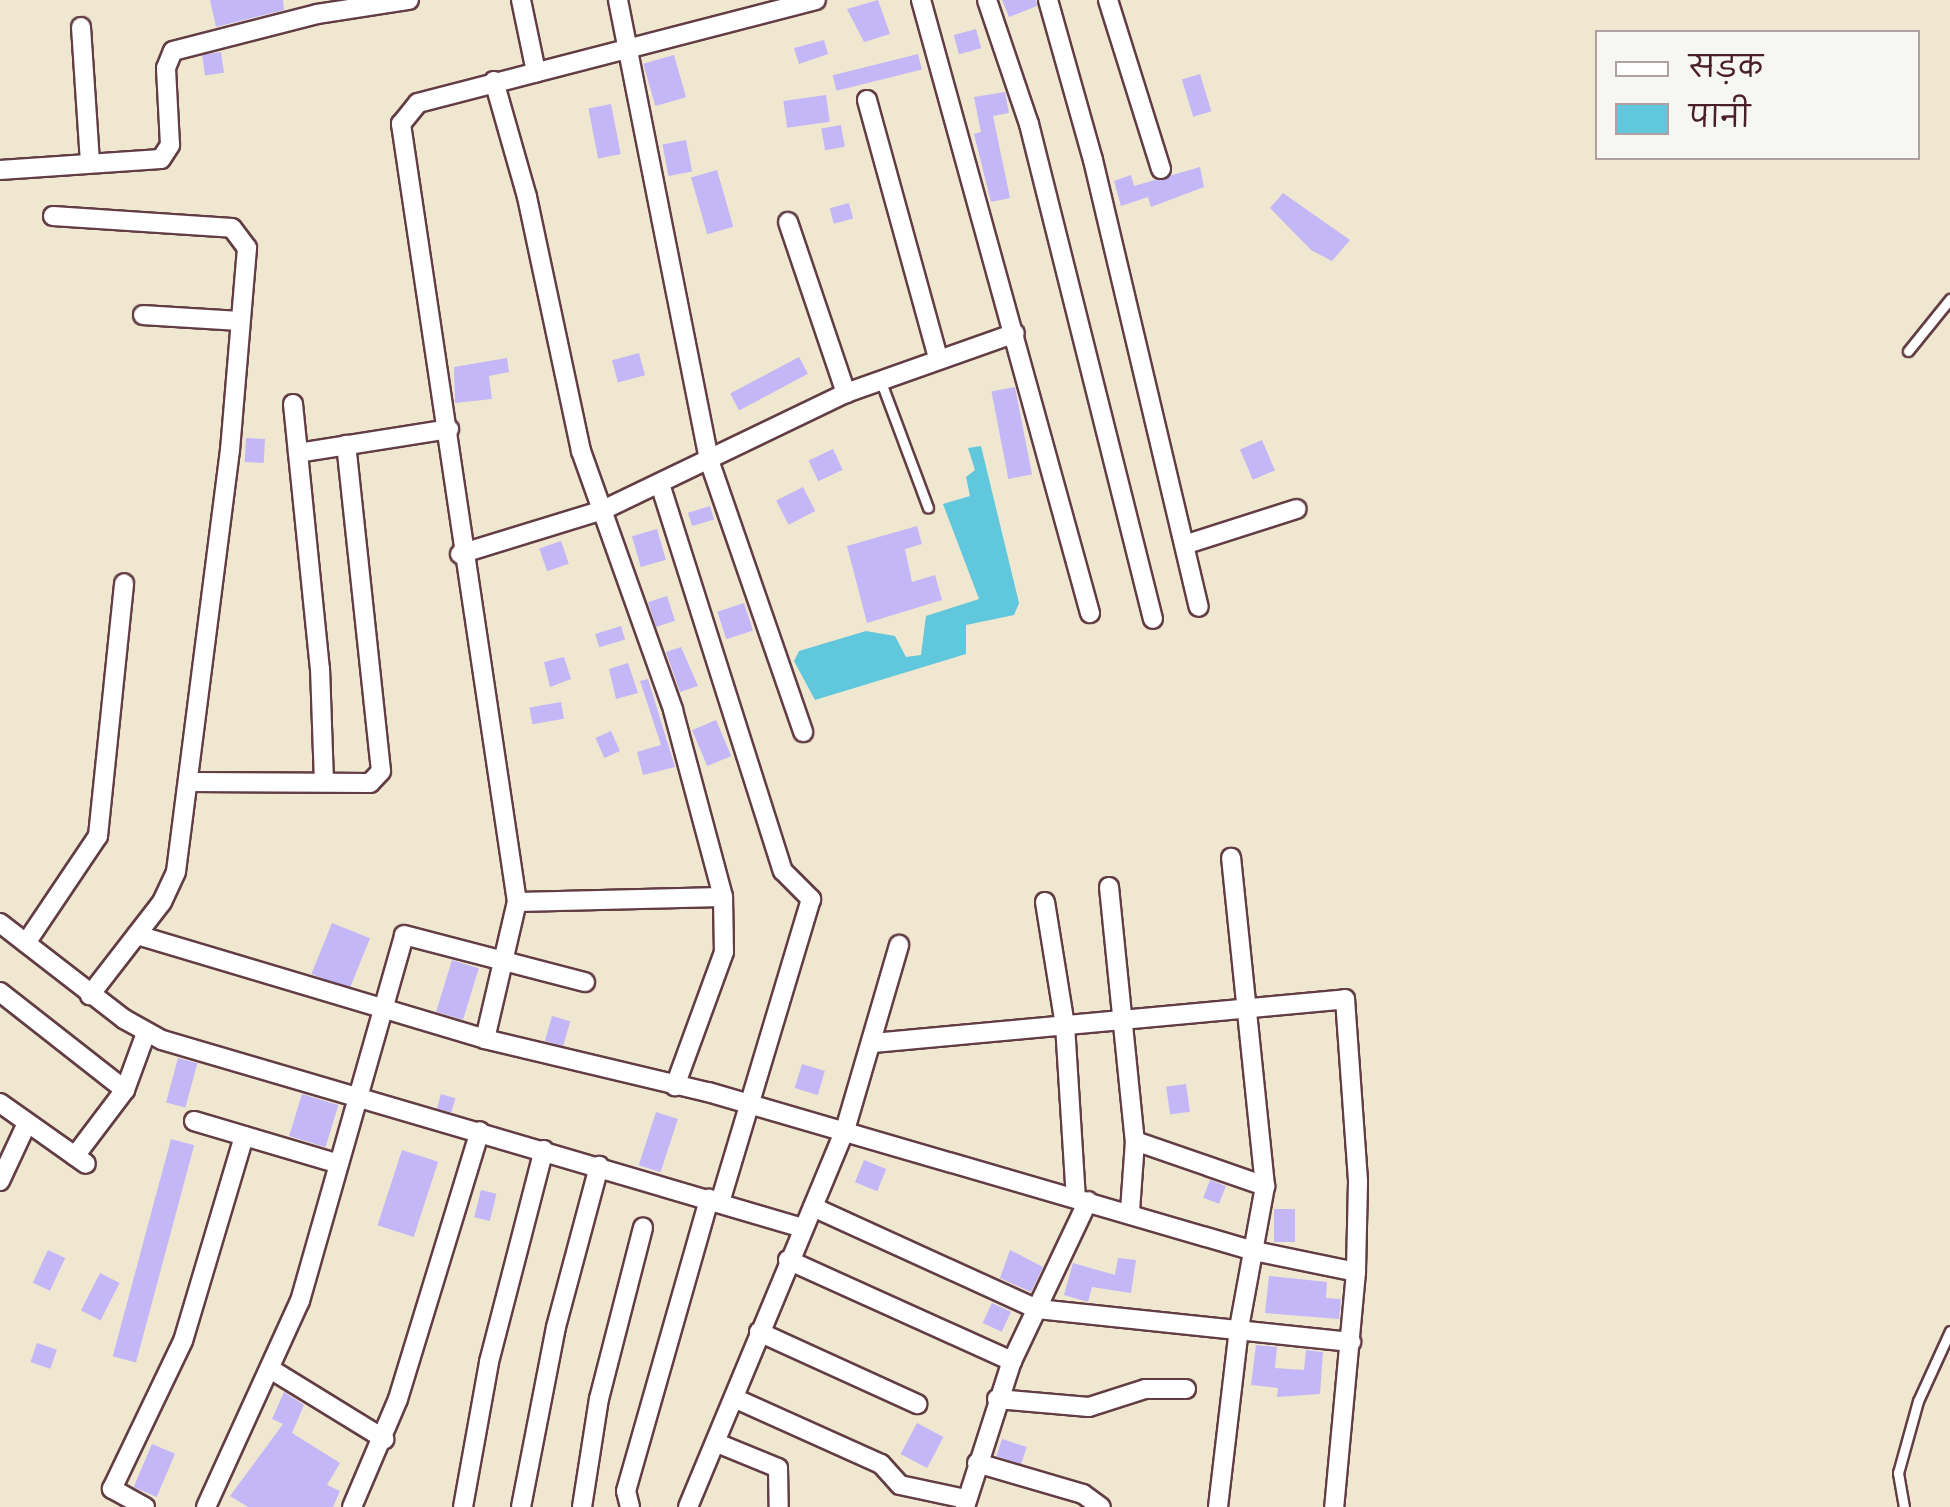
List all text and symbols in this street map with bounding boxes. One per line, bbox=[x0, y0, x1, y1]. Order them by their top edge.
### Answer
legend bbox=[1595, 30, 1920, 160]
text: सड़क bbox=[1689, 46, 1763, 86]
text: पानी bbox=[1689, 96, 1750, 136]

